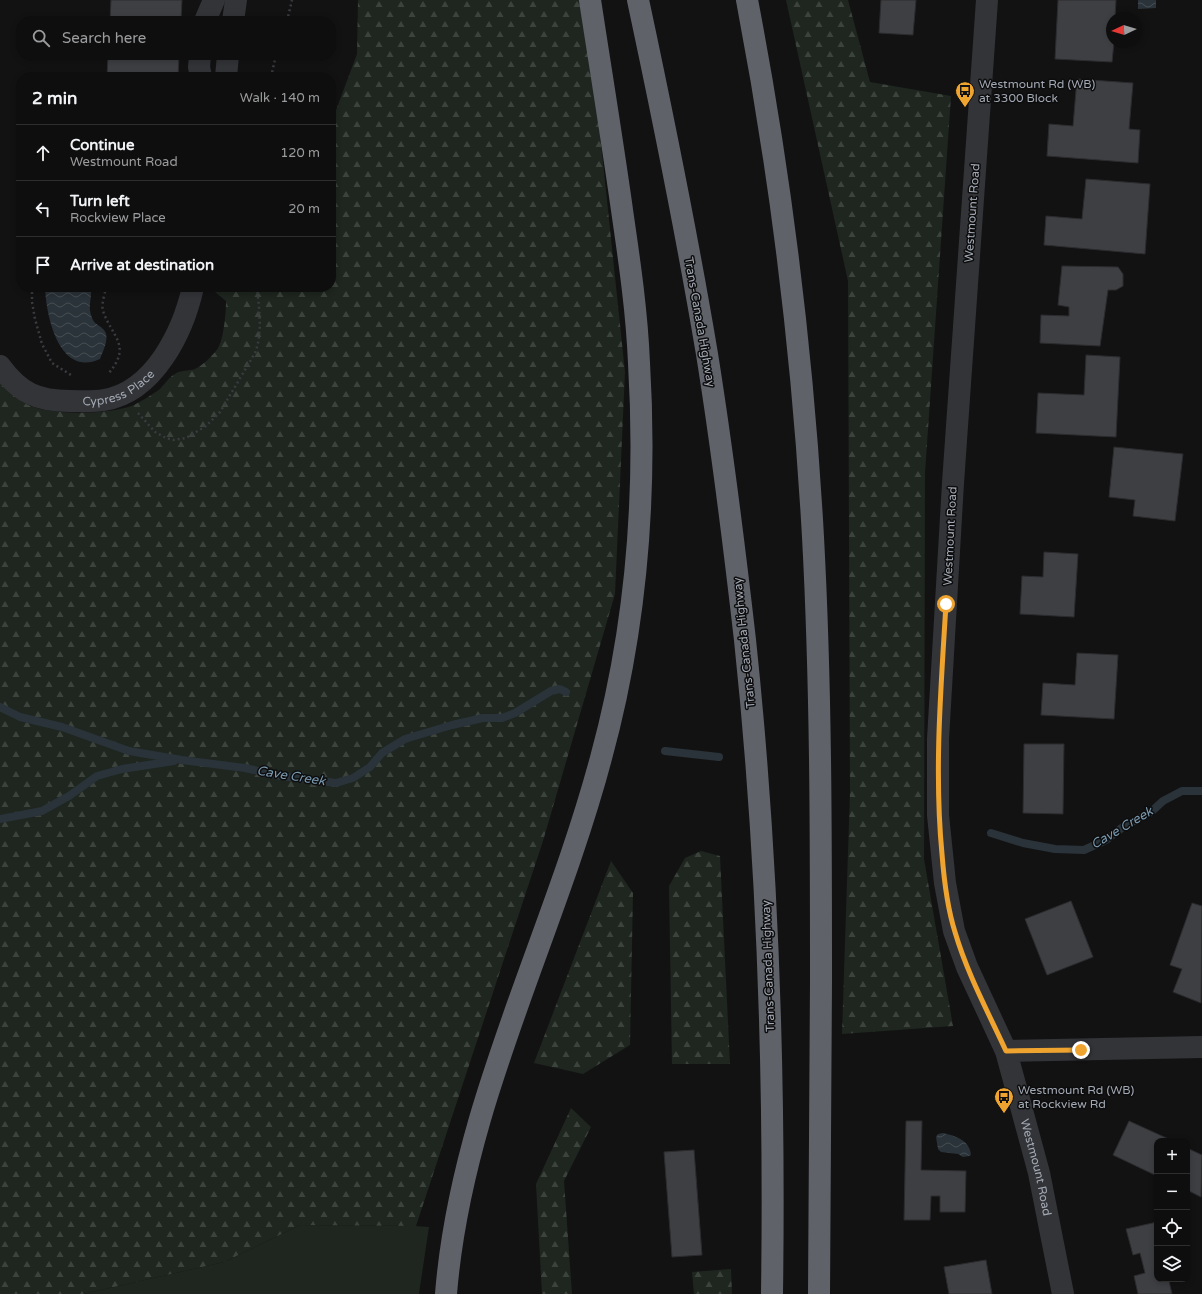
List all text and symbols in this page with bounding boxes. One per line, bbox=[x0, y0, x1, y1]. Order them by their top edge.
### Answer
north arrow bbox=[1106, 12, 1142, 48]
search box bbox=[16, 16, 336, 60]
icon: search bbox=[30, 27, 52, 49]
text: Search here bbox=[62, 29, 146, 47]
place label: Westmount Rd (WB) at 3300 Block bbox=[979, 77, 1095, 105]
bus stop icon: Westmount Rd (WB) at 3300 Block bbox=[954, 80, 976, 108]
text: 2 min bbox=[32, 88, 77, 109]
text: Walk · 140 m bbox=[240, 90, 320, 106]
text: Continue bbox=[70, 136, 134, 154]
icon: ahead bbox=[32, 142, 54, 164]
text: 120 m bbox=[280, 145, 320, 161]
text: Westmount Road bbox=[70, 154, 178, 170]
street label: Westmount Road bbox=[962, 163, 982, 263]
text: Turn left bbox=[70, 192, 130, 210]
icon: left bbox=[32, 198, 54, 220]
text: 20 m bbox=[288, 201, 320, 217]
text: Rockview Place bbox=[70, 210, 166, 226]
icon: arrive bbox=[32, 254, 54, 276]
text: Arrive at destination bbox=[70, 256, 214, 274]
street label: Trans-Canada Highway bbox=[682, 256, 718, 389]
street label: Cypress Place bbox=[83, 367, 158, 408]
street label: Westmount Road bbox=[940, 486, 960, 586]
street label: Trans-Canada Highway bbox=[730, 576, 758, 709]
route start bbox=[937, 595, 955, 613]
water label: Cave Creek bbox=[256, 763, 327, 789]
water label: Cave Creek bbox=[1088, 803, 1157, 853]
street label: Trans-Canada Highway bbox=[759, 899, 777, 1032]
route end bbox=[1072, 1041, 1090, 1059]
place label: Westmount Rd (WB) at Rockview Rd bbox=[1018, 1083, 1134, 1111]
bus stop icon: Westmount Rd (WB) at Rockview Rd bbox=[993, 1086, 1015, 1114]
street label: Westmount Road bbox=[1018, 1117, 1054, 1217]
map controls bbox=[1154, 1138, 1190, 1282]
button: + bbox=[1154, 1138, 1190, 1174]
button: − bbox=[1154, 1174, 1190, 1210]
button: locate bbox=[1154, 1210, 1190, 1246]
button: layers bbox=[1154, 1246, 1190, 1282]

